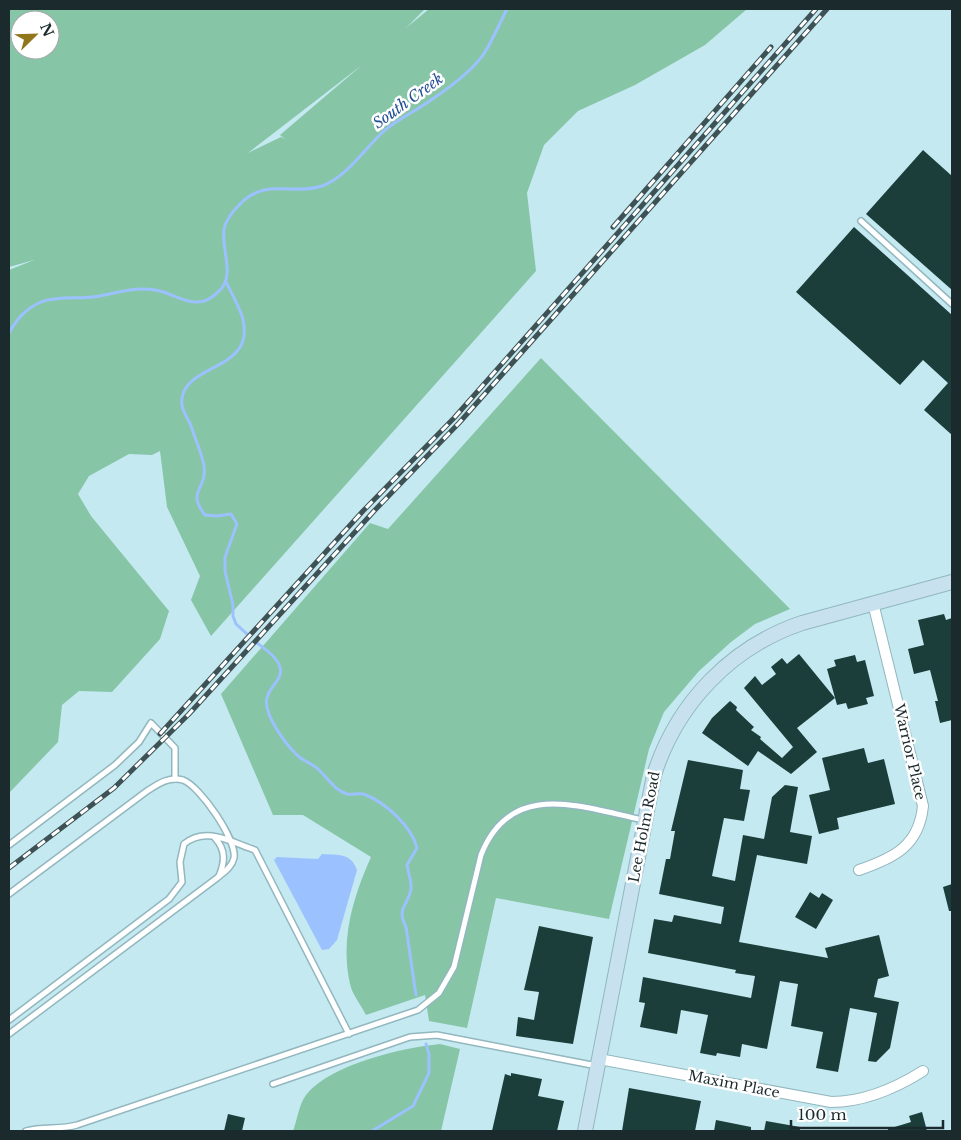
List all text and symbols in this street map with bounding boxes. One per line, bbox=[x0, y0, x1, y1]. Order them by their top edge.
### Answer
north arrow bbox=[10, 10, 60, 60]
text: N bbox=[36, 20, 58, 39]
water label: South Creek bbox=[369, 69, 447, 132]
street label: Warrior Place bbox=[890, 701, 930, 802]
street label: Lee Holm Road bbox=[624, 769, 664, 884]
street label: Maxim Place bbox=[687, 1066, 781, 1102]
scale bar bbox=[791, 1098, 944, 1130]
text: 100 m bbox=[798, 1105, 847, 1124]

